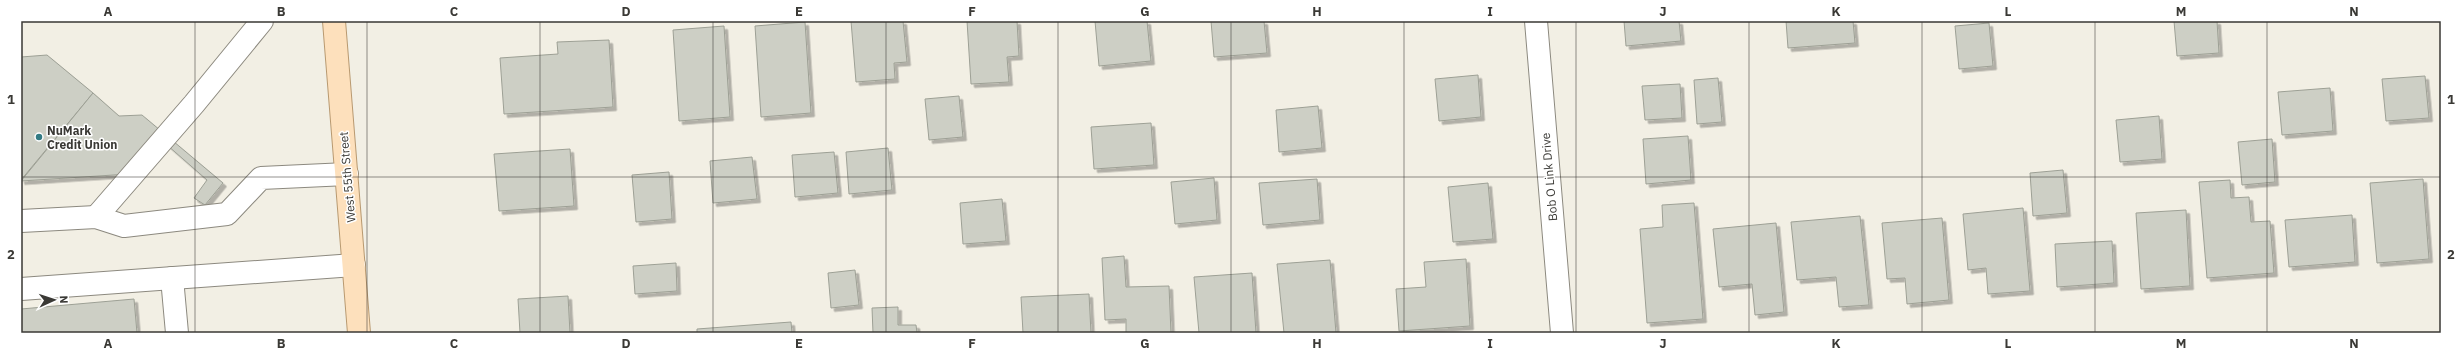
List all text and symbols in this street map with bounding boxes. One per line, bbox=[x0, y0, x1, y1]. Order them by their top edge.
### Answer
text: A bbox=[104, 3, 113, 20]
text: B bbox=[277, 3, 286, 20]
text: C bbox=[450, 3, 459, 20]
text: D bbox=[621, 3, 631, 20]
text: E bbox=[795, 3, 803, 20]
text: F bbox=[968, 3, 976, 20]
text: G bbox=[1140, 3, 1150, 20]
text: H bbox=[1312, 3, 1322, 20]
text: I bbox=[1487, 3, 1493, 20]
text: J bbox=[1659, 3, 1667, 20]
text: K bbox=[1831, 3, 1841, 20]
text: L bbox=[2005, 3, 2012, 20]
text: M bbox=[2176, 3, 2186, 20]
text: N bbox=[2349, 3, 2359, 20]
text: 1 bbox=[7, 91, 15, 108]
text: 1 bbox=[2447, 91, 2455, 108]
place label: NuMark Credit Union bbox=[47, 123, 117, 152]
street label: West 55th Street bbox=[336, 131, 358, 223]
marker: NuMark Credit Union bbox=[34, 132, 44, 142]
street label: Bob O Link Drive bbox=[1538, 132, 1560, 222]
text: 2 bbox=[7, 246, 15, 263]
text: 2 bbox=[2447, 246, 2455, 263]
north arrow bbox=[34, 280, 74, 320]
text: N bbox=[57, 295, 71, 304]
text: A bbox=[104, 335, 113, 352]
text: B bbox=[277, 335, 286, 352]
text: C bbox=[450, 335, 459, 352]
text: D bbox=[621, 335, 631, 352]
text: E bbox=[795, 335, 803, 352]
text: F bbox=[968, 335, 976, 352]
text: G bbox=[1140, 335, 1150, 352]
text: H bbox=[1312, 335, 1322, 352]
text: I bbox=[1487, 335, 1493, 352]
text: J bbox=[1659, 335, 1667, 352]
text: K bbox=[1831, 335, 1841, 352]
text: L bbox=[2005, 335, 2012, 352]
text: M bbox=[2176, 335, 2186, 352]
text: N bbox=[2349, 335, 2359, 352]

